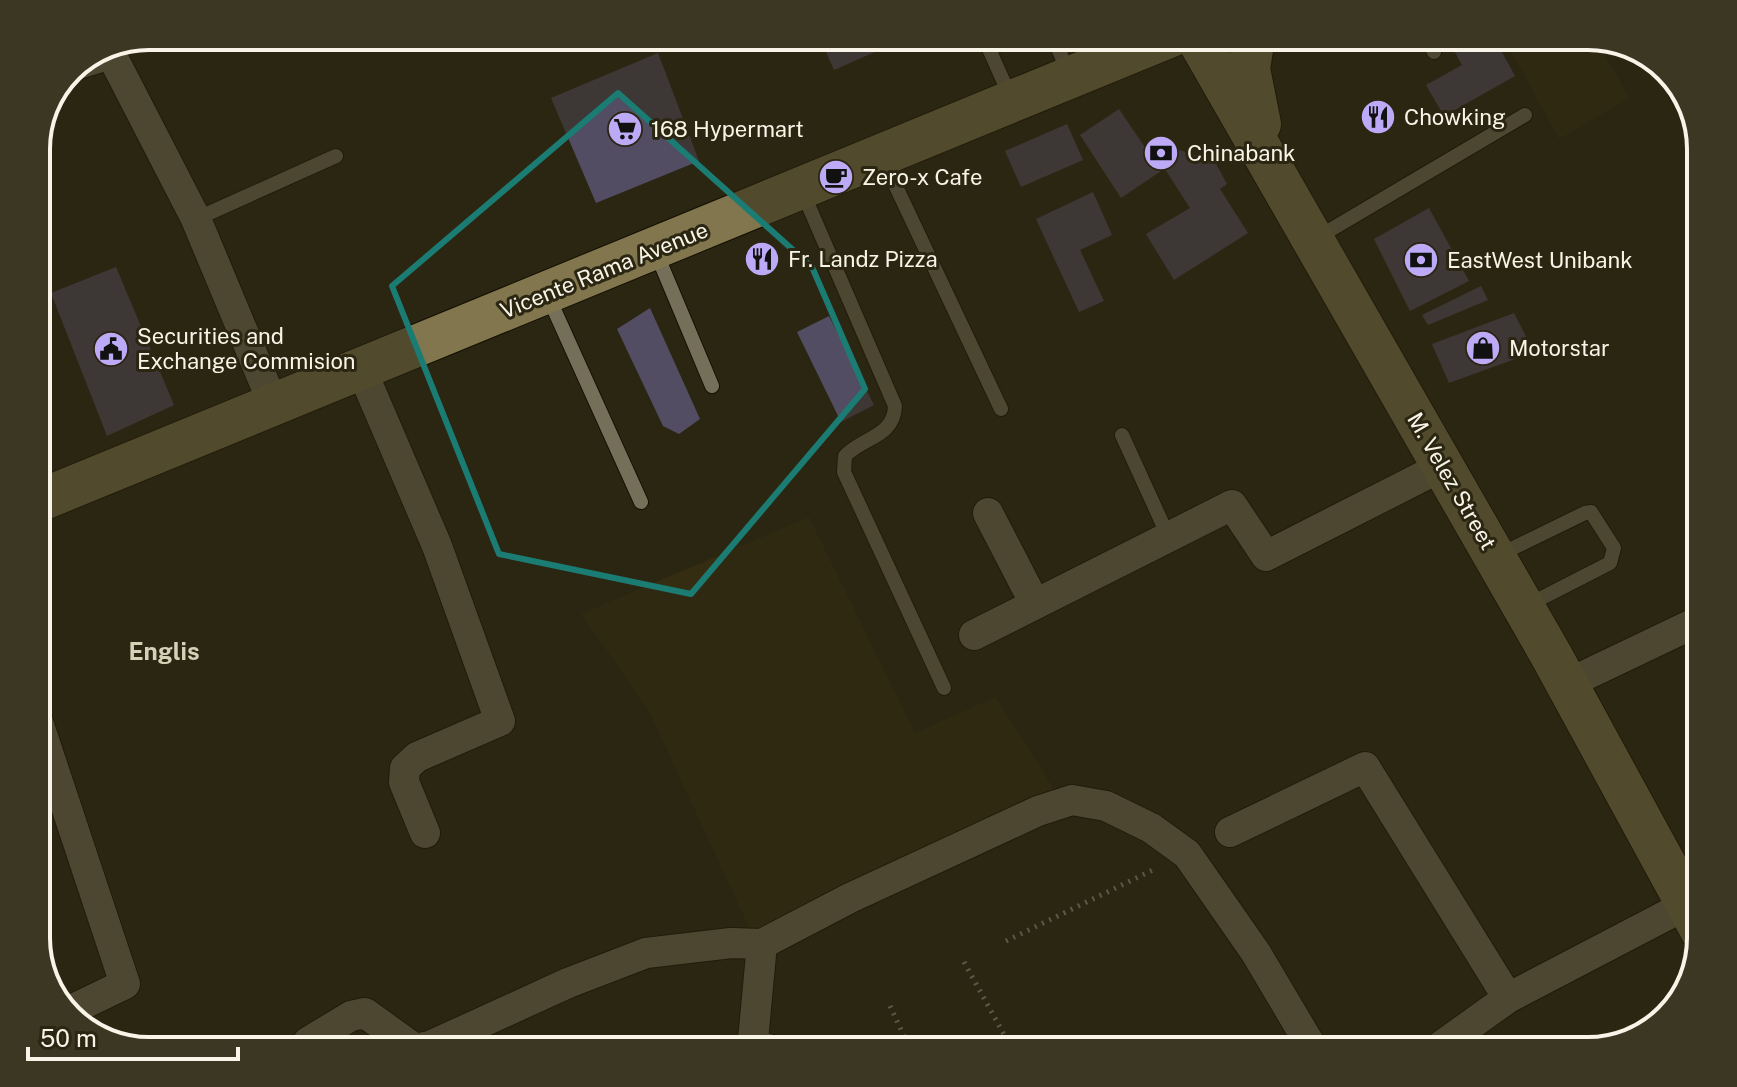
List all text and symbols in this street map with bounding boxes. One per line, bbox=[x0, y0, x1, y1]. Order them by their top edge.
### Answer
restaurant icon: Chowking bbox=[1359, 98, 1397, 136]
place label: Chowking bbox=[1404, 104, 1506, 130]
supermarket icon: 168 Hypermart bbox=[606, 110, 644, 148]
place label: 168 Hypermart bbox=[651, 116, 804, 142]
bank icon: Chinabank bbox=[1142, 134, 1180, 172]
place label: Chinabank bbox=[1187, 140, 1295, 166]
cafe icon: Zero-x Cafe bbox=[817, 158, 855, 196]
place label: Zero-x Cafe bbox=[862, 164, 982, 190]
street label: Vicente Rama Avenue bbox=[496, 216, 712, 324]
restaurant icon: Fr. Landz Pizza bbox=[743, 240, 781, 278]
bank icon: EastWest Unibank bbox=[1402, 241, 1440, 279]
place label: Fr. Landz Pizza bbox=[788, 246, 938, 272]
place label: EastWest Unibank bbox=[1447, 247, 1633, 273]
place label: Securities and Exchange Commision bbox=[137, 323, 356, 374]
shop icon: Motorstar bbox=[1464, 329, 1502, 367]
public building icon: Securities and Exchange Commision bbox=[92, 330, 130, 368]
place label: Motorstar bbox=[1509, 335, 1610, 361]
street label: M. Velez Street bbox=[1402, 408, 1502, 554]
district label: Englis bbox=[128, 637, 200, 665]
scale bar bbox=[28, 1011, 238, 1061]
text: 50 m bbox=[40, 1024, 97, 1052]

